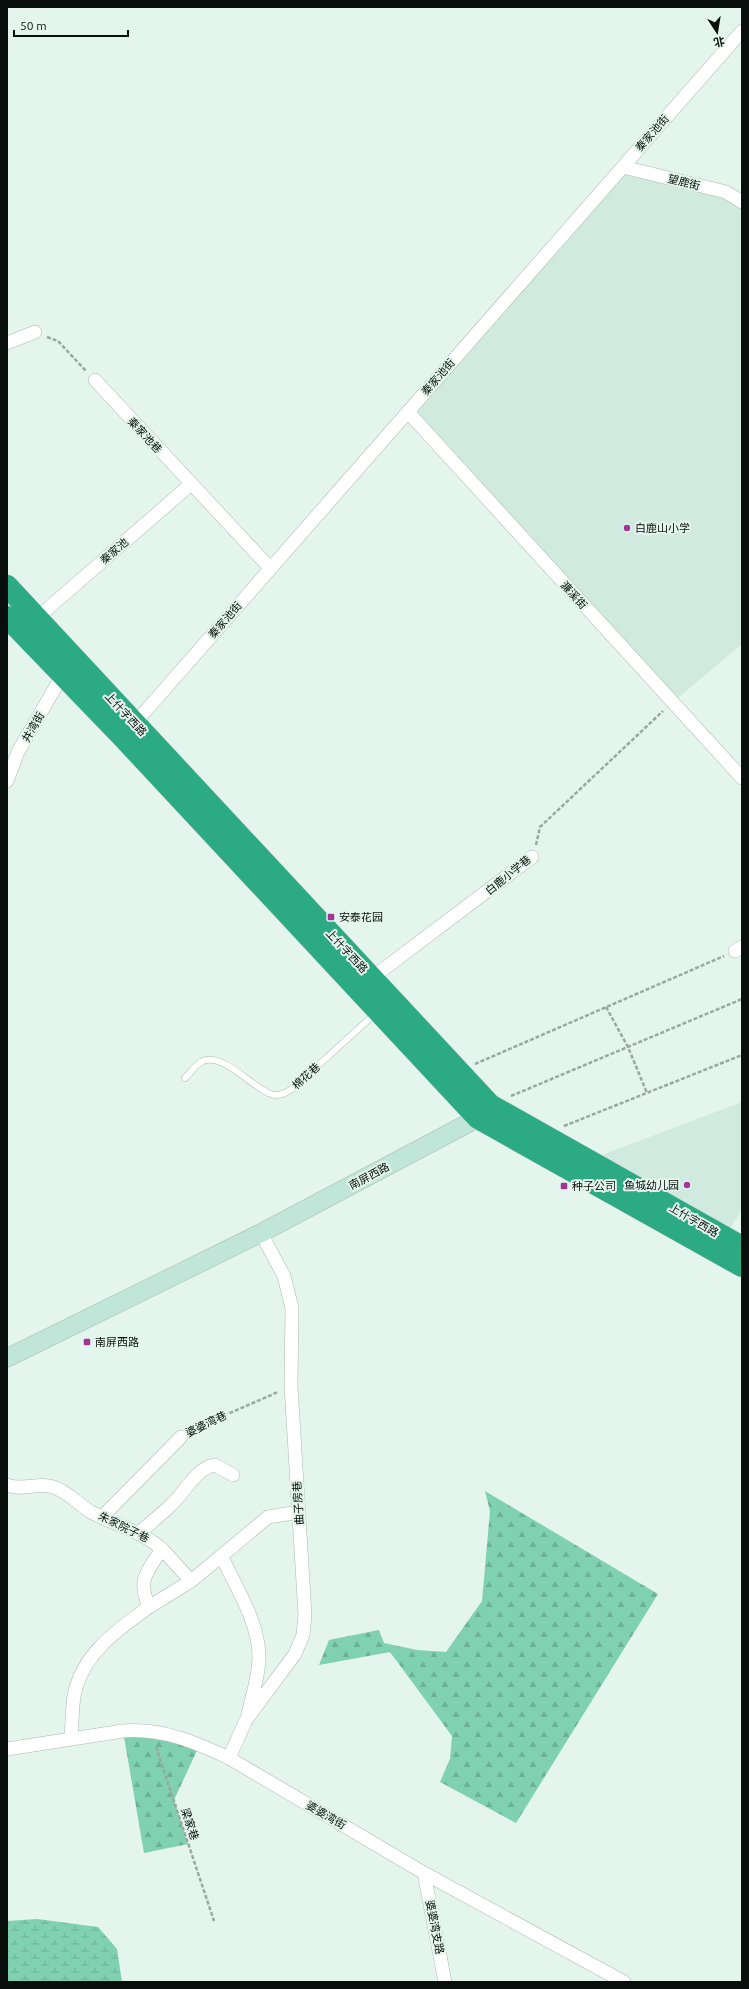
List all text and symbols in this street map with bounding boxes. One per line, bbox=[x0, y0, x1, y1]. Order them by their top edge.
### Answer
scale bar bbox=[14, 12, 128, 38]
north arrow bbox=[697, 12, 737, 52]
text: 50 m bbox=[20, 19, 47, 32]
text: 北 bbox=[712, 35, 726, 49]
street label: 秦家池街 bbox=[633, 112, 671, 154]
street label: 望鹿街 bbox=[667, 172, 701, 192]
street label: 秦家池街 bbox=[419, 356, 457, 398]
street label: 秦家池巷 bbox=[126, 415, 164, 455]
place label: 白鹿山小学 bbox=[635, 522, 690, 534]
marker: 白鹿山小学 bbox=[622, 523, 632, 533]
street label: 秦家池 bbox=[98, 536, 130, 566]
street label: 濂溪街 bbox=[559, 579, 589, 611]
street label: 秦家池街 bbox=[206, 599, 244, 641]
street label: 上什字西路 bbox=[103, 690, 149, 738]
street label: 井湾街 bbox=[20, 710, 46, 744]
street label: 白鹿小学巷 bbox=[483, 853, 533, 897]
place label: 安泰花园 bbox=[339, 911, 383, 923]
marker: 安泰花园 bbox=[326, 912, 336, 922]
street label: 上什字西路 bbox=[324, 927, 370, 975]
street label: 棉花巷 bbox=[290, 1061, 322, 1091]
street label: 南屏西路 bbox=[347, 1160, 391, 1192]
place label: 鱼城幼儿园 bbox=[624, 1179, 679, 1191]
place label: 种子公司 bbox=[572, 1180, 616, 1192]
marker: 鱼城幼儿园 bbox=[682, 1180, 692, 1190]
marker: 种子公司 bbox=[559, 1181, 569, 1191]
street label: 上什字西路 bbox=[667, 1201, 721, 1239]
place label: 南屏西路 bbox=[95, 1336, 139, 1348]
marker: 南屏西路 bbox=[82, 1337, 92, 1347]
street label: 婆婆湾巷 bbox=[184, 1409, 228, 1439]
street label: 曲子房巷 bbox=[290, 1481, 306, 1525]
street label: 朱家院子巷 bbox=[97, 1510, 151, 1544]
street label: 婆婆湾街 bbox=[304, 1799, 348, 1831]
street label: 梁家巷 bbox=[179, 1806, 201, 1842]
street label: 婆婆湾支路 bbox=[424, 1899, 446, 1955]

